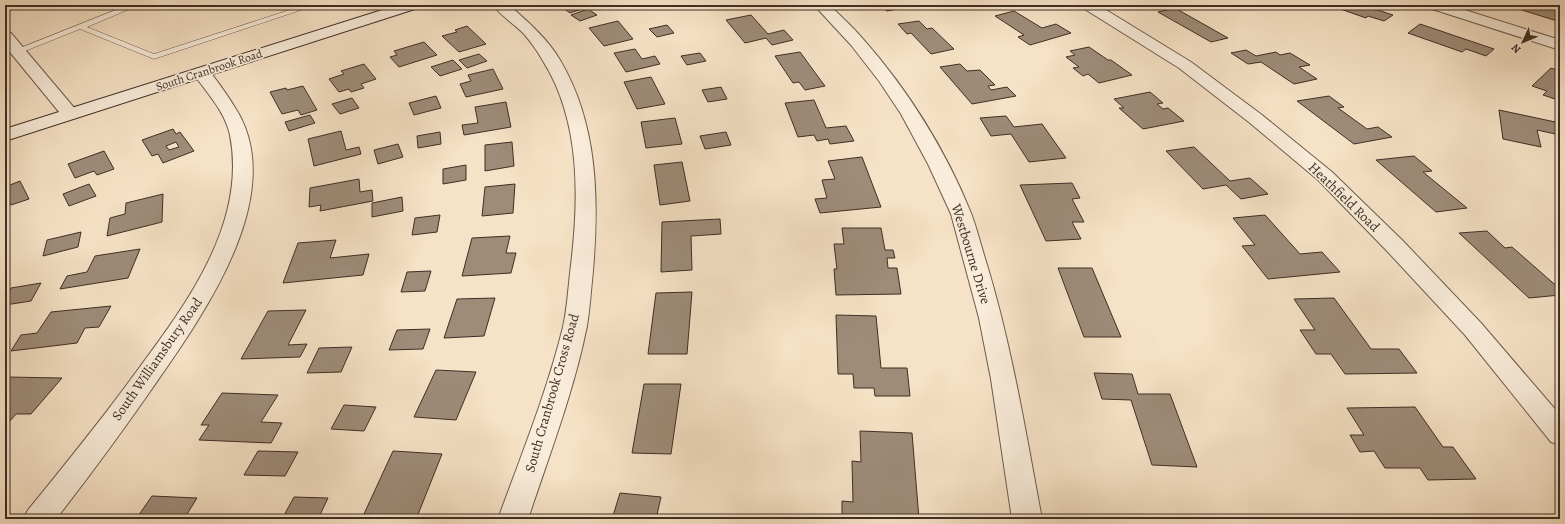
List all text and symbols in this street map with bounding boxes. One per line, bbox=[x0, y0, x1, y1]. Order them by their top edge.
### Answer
north arrow bbox=[1503, 22, 1543, 62]
text: N bbox=[1508, 41, 1524, 57]
street label: South Cranbrook Road bbox=[154, 45, 265, 95]
street label: Heathfield Road bbox=[1304, 158, 1384, 236]
street label: Westbourne Drive bbox=[946, 201, 995, 306]
street label: South Williamsbury Road bbox=[107, 293, 207, 424]
street label: South Cranbrook Cross Road bbox=[520, 311, 584, 475]

